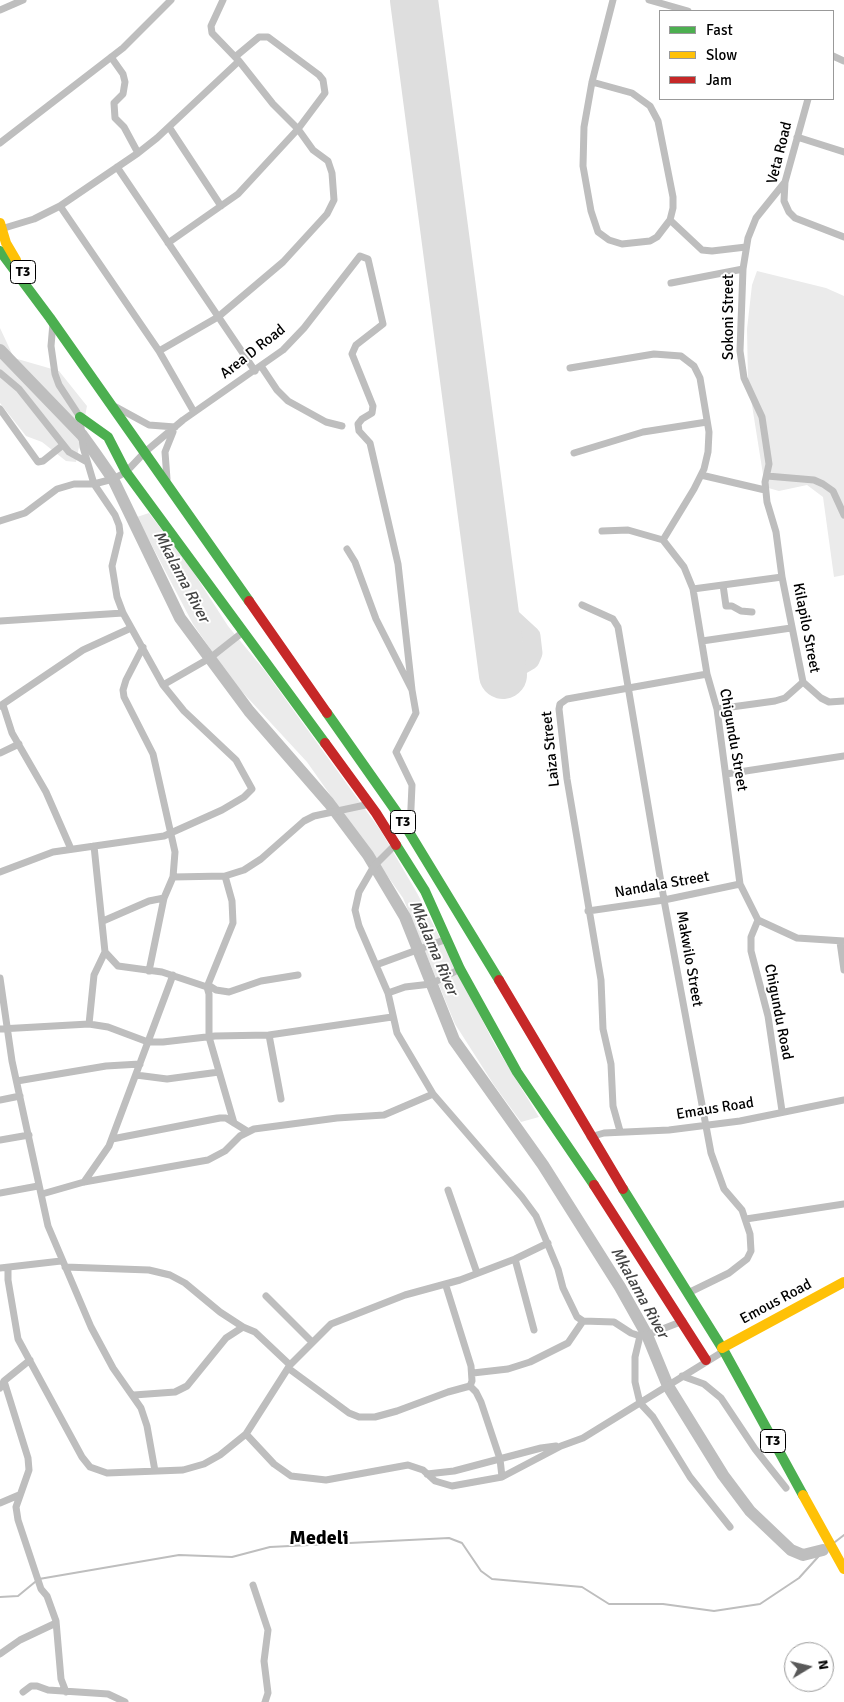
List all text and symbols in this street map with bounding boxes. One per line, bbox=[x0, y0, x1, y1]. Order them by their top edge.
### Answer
legend bbox=[659, 10, 834, 100]
text: Fast bbox=[706, 21, 733, 39]
text: Slow bbox=[706, 46, 737, 64]
text: Jam bbox=[706, 71, 732, 89]
street label: Veta Road bbox=[764, 120, 796, 186]
road number: T3 bbox=[10, 260, 36, 284]
street label: Sokoni Street bbox=[720, 274, 738, 360]
street label: Area D Road bbox=[217, 321, 289, 383]
water label: Mkalama River bbox=[149, 528, 213, 626]
street label: Kilapilo Street bbox=[788, 581, 824, 675]
street label: Chigundu Street bbox=[715, 687, 751, 793]
street label: Laiza Street bbox=[538, 710, 564, 788]
road number: T3 bbox=[390, 810, 416, 834]
street label: Nandala Street bbox=[613, 868, 711, 902]
water label: Mkalama River bbox=[404, 898, 462, 998]
street label: Makwilo Street bbox=[672, 910, 706, 1008]
street label: Chigundu Road bbox=[760, 963, 796, 1061]
street label: Emaus Road bbox=[675, 1094, 755, 1124]
water label: Mkalama River bbox=[606, 1244, 672, 1342]
street label: Emous Road bbox=[737, 1276, 815, 1328]
road number: T3 bbox=[760, 1430, 786, 1452]
district label: Medeli bbox=[289, 1527, 349, 1551]
north arrow bbox=[784, 1642, 834, 1692]
text: N bbox=[814, 1659, 832, 1671]

